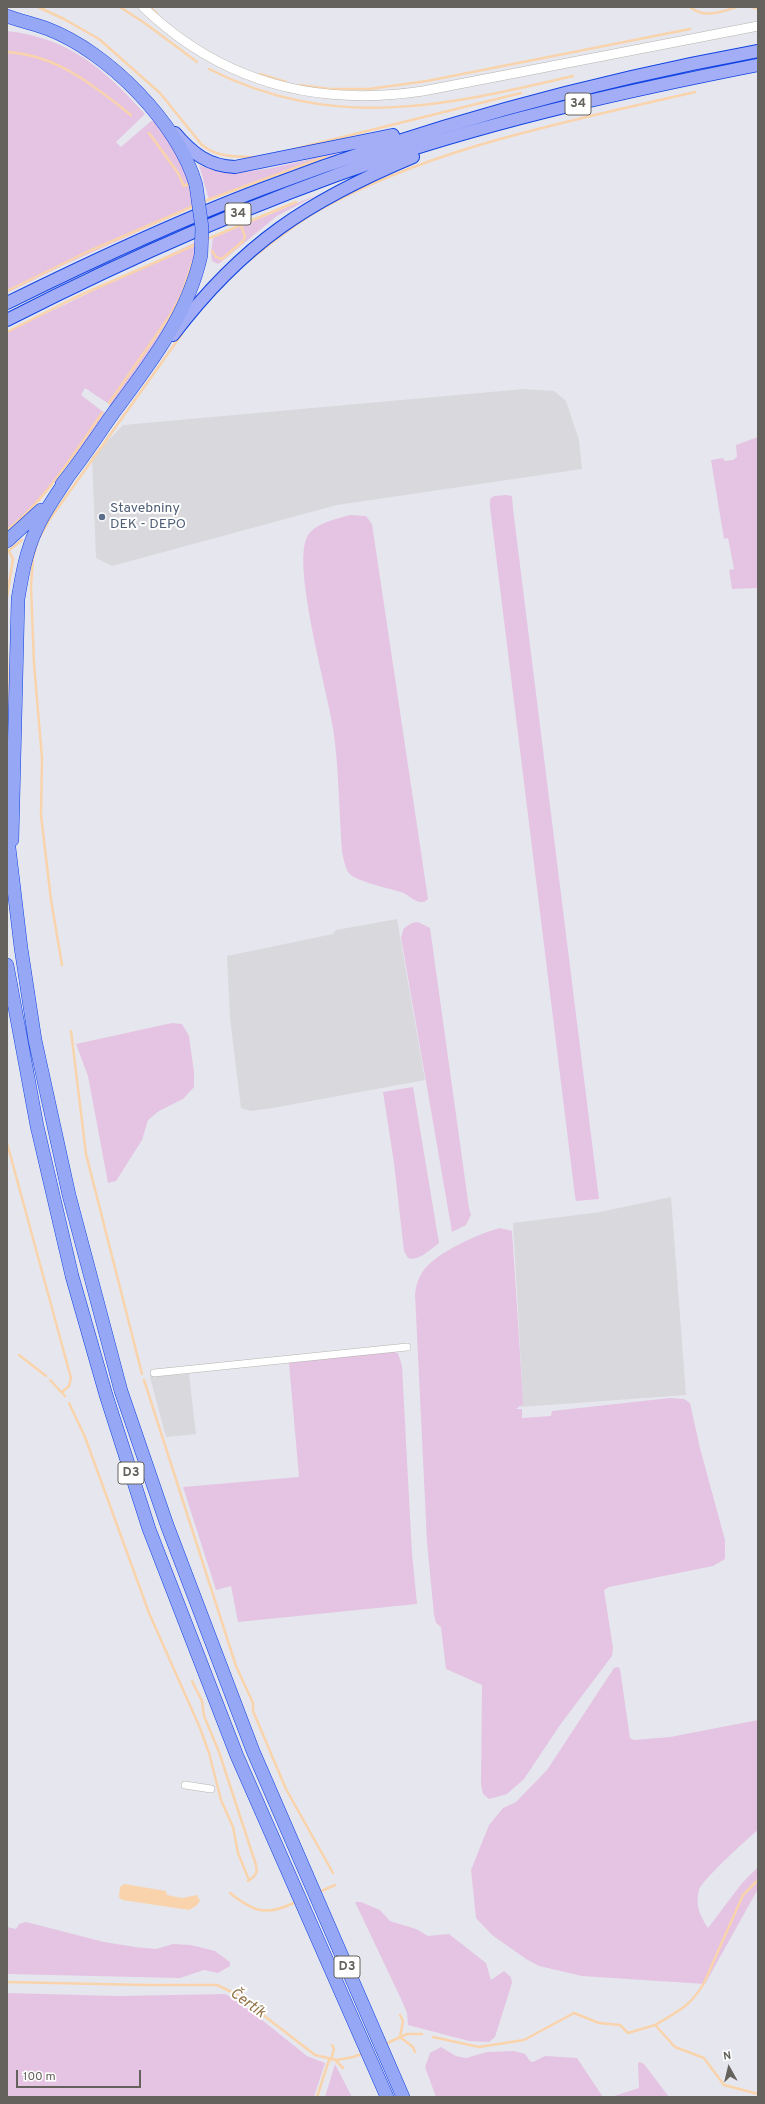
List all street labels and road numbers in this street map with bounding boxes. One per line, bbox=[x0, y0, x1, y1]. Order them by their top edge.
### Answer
road number: 34 bbox=[565, 93, 591, 115]
road number: 34 bbox=[225, 203, 251, 225]
road number: D3 bbox=[118, 1462, 144, 1484]
road number: D3 bbox=[334, 1956, 360, 1978]

